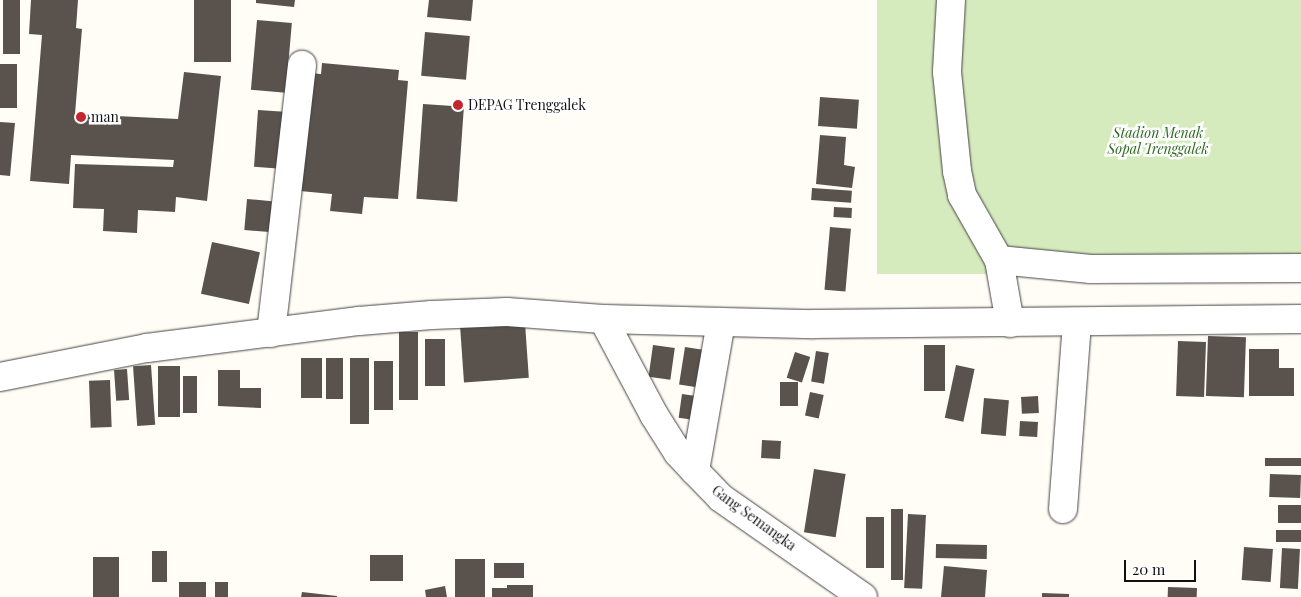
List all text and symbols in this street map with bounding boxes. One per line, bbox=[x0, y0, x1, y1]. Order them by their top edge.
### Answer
place label: DEPAG Trenggalek bbox=[468, 97, 586, 113]
marker: DEPAG Trenggalek bbox=[452, 99, 464, 111]
place label: man bbox=[91, 109, 119, 125]
marker: man bbox=[75, 111, 87, 123]
park label: Stadion Menak Sopal Trenggalek bbox=[1107, 125, 1209, 158]
street label: Gang Semangka bbox=[709, 482, 799, 554]
scale bar bbox=[1126, 550, 1198, 582]
text: 20 m bbox=[1132, 559, 1165, 579]

